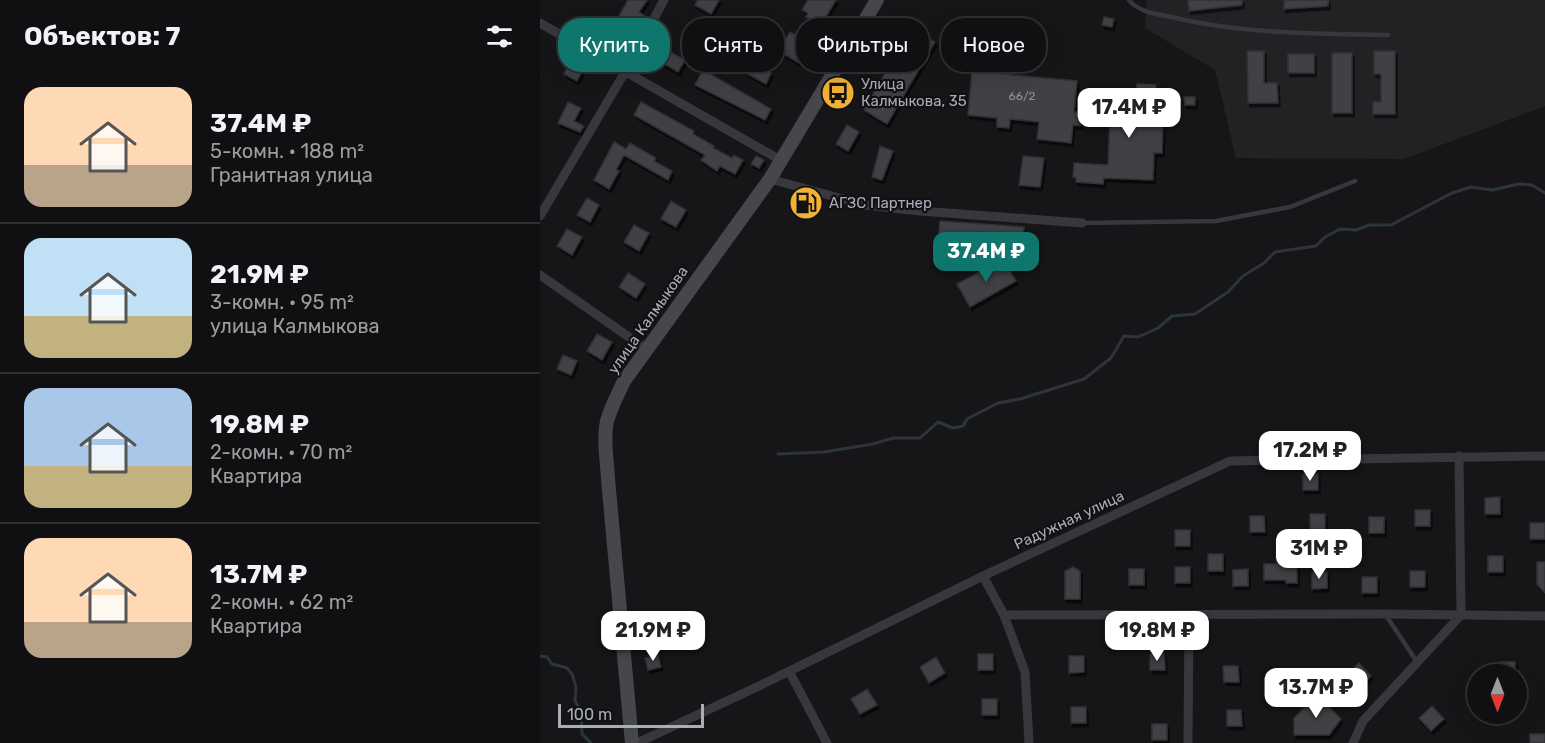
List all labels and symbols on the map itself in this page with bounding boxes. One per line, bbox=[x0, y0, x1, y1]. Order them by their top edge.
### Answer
bus stop icon: Улица Калмыкова, 35 bbox=[820, 75, 856, 111]
place label: Улица Калмыкова, 35 bbox=[861, 75, 967, 110]
pin: 17.4M ₽ bbox=[1074, 88, 1184, 139]
house number: 66/2 bbox=[1008, 89, 1036, 103]
fuel station icon: АГЗС Партнер bbox=[788, 185, 824, 221]
place label: АГЗС Партнер bbox=[829, 194, 932, 212]
pin: 37.4M ₽ bbox=[931, 232, 1041, 283]
street label: улица Калмыкова bbox=[604, 263, 692, 377]
pin: 17.2M ₽ bbox=[1255, 431, 1365, 482]
street label: Радужная улица bbox=[1011, 487, 1127, 553]
pin: 31M ₽ bbox=[1277, 529, 1361, 580]
pin: 21.9M ₽ bbox=[598, 611, 708, 662]
pin: 19.8M ₽ bbox=[1102, 611, 1212, 662]
north arrow bbox=[1467, 664, 1527, 724]
pin: 13.7M ₽ bbox=[1261, 668, 1371, 719]
scale bar bbox=[558, 701, 704, 728]

